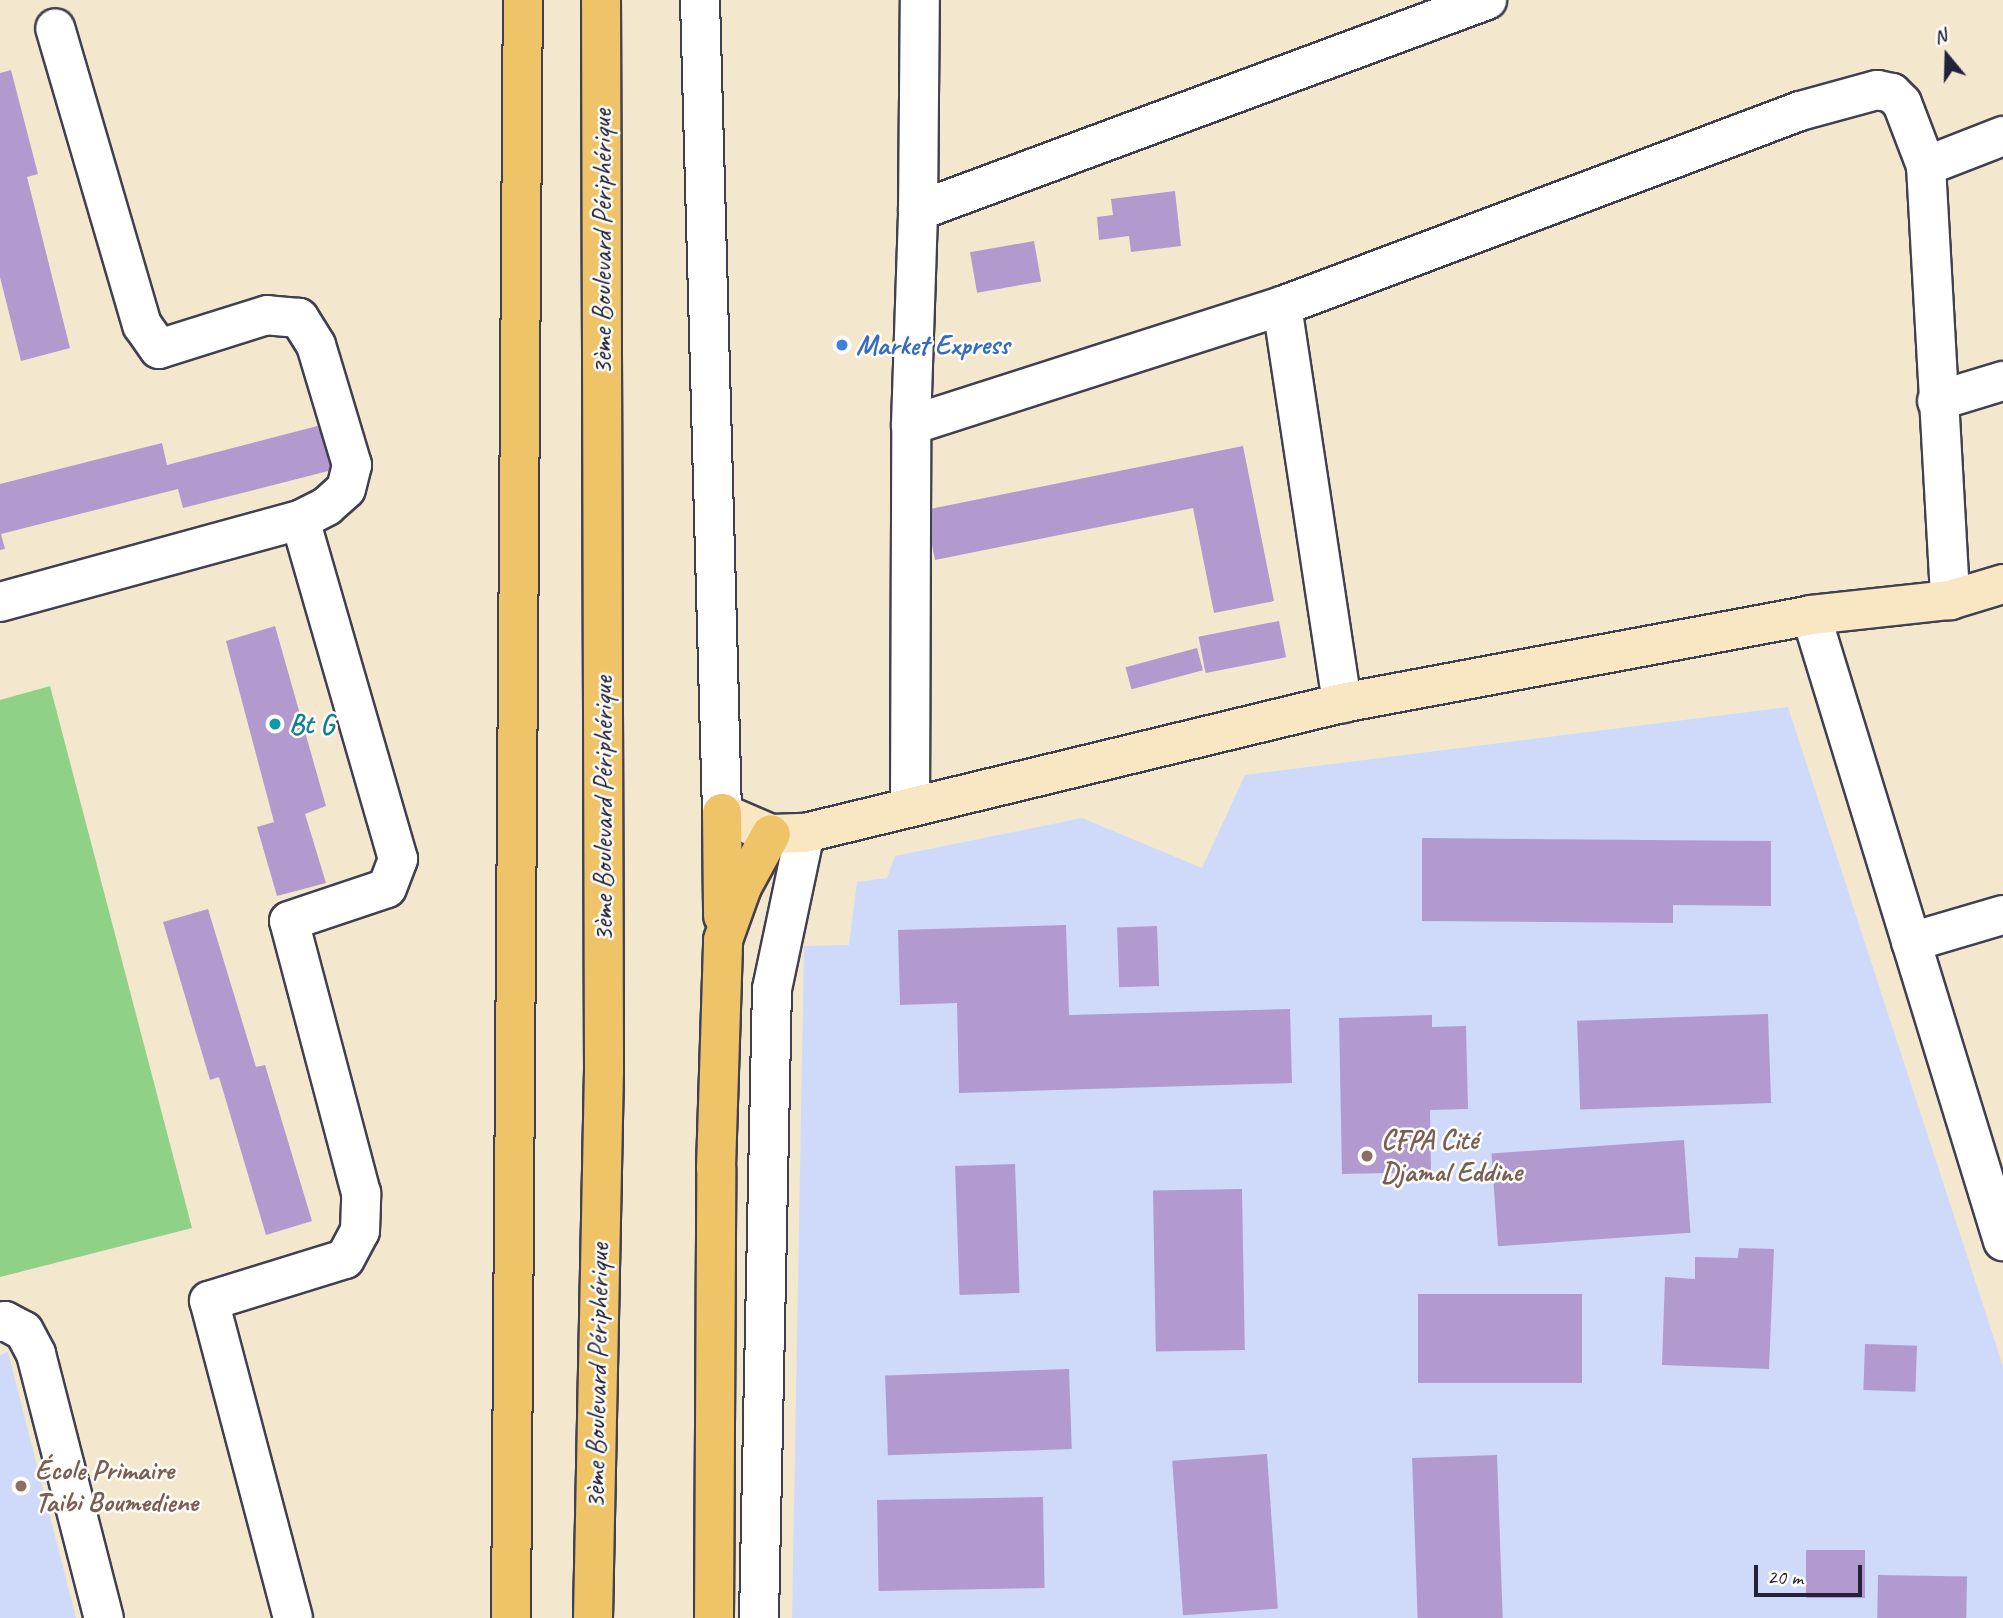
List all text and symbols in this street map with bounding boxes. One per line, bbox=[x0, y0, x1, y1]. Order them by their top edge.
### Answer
north arrow bbox=[1912, 21, 1982, 91]
text: N bbox=[1931, 23, 1950, 49]
street label: 3ème Boulevard Périphérique bbox=[585, 109, 619, 375]
place label: Market Express bbox=[856, 328, 1009, 362]
marker: Market Express bbox=[834, 337, 850, 353]
street label: 3ème Boulevard Périphérique bbox=[586, 676, 620, 942]
place label: Bt G bbox=[289, 707, 334, 741]
marker: Bt G bbox=[267, 716, 283, 732]
place label: CFPA Cité Djamal Eddine bbox=[1381, 1123, 1522, 1189]
marker: CFPA Cité Djamal Eddine bbox=[1359, 1148, 1375, 1164]
street label: 3ème Boulevard Périphérique bbox=[578, 1242, 616, 1510]
place label: École Primaire Taibi Boumediene bbox=[35, 1453, 197, 1519]
marker: École Primaire Taibi Boumediene bbox=[13, 1478, 29, 1494]
scale bar bbox=[1758, 1552, 1867, 1596]
text: 20 m bbox=[1767, 1564, 1803, 1590]

